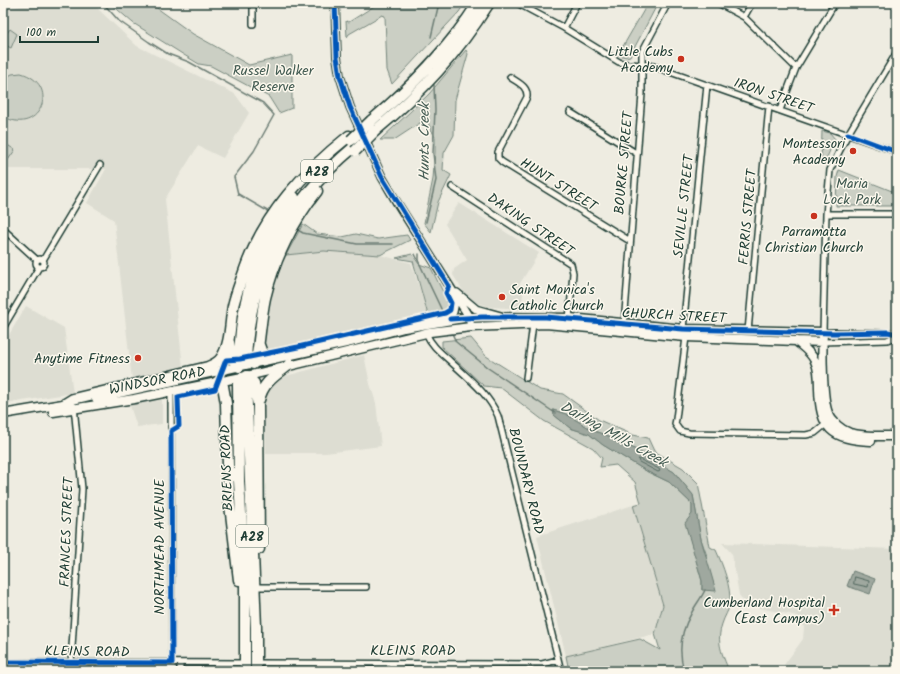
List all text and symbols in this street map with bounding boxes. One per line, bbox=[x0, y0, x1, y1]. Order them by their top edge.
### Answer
scale bar bbox=[20, 18, 98, 44]
text: 100 m bbox=[26, 23, 57, 42]
place label: Little Cubs Academy bbox=[607, 41, 673, 79]
marker: Little Cubs Academy bbox=[676, 54, 686, 64]
park label: Russel Walker Reserve bbox=[233, 60, 315, 98]
street label: IRON STREET bbox=[731, 72, 818, 120]
water label: Hunts Creek bbox=[413, 101, 437, 181]
street label: BOURKE STREET bbox=[609, 109, 640, 215]
place label: Montessori Academy bbox=[782, 133, 846, 171]
marker: Montessori Academy bbox=[848, 146, 858, 156]
street label: HUNT STREET bbox=[516, 152, 603, 218]
street label: SEVILLE STREET bbox=[668, 152, 700, 259]
road number: A28 bbox=[301, 160, 333, 182]
street label: FERRIS STREET bbox=[733, 167, 763, 266]
park label: Maria Lock Park bbox=[823, 173, 881, 211]
street label: DAKING STREET bbox=[483, 188, 580, 263]
marker: Parramatta Christian Church bbox=[809, 211, 819, 221]
place label: Parramatta Christian Church bbox=[764, 221, 864, 259]
place label: Saint Monica's Catholic Church bbox=[510, 279, 604, 317]
marker: Saint Monica's Catholic Church bbox=[497, 292, 507, 302]
street label: CHURCH STREET bbox=[621, 302, 728, 330]
place label: Anytime Fitness bbox=[34, 348, 130, 370]
marker: Anytime Fitness bbox=[133, 353, 143, 363]
street label: WINDSOR ROAD bbox=[107, 361, 207, 401]
water label: Darling Mills Creek bbox=[555, 395, 673, 475]
street label: BRIENS ROAD bbox=[214, 424, 240, 512]
street label: BOUNDARY ROAD bbox=[502, 426, 550, 537]
street label: FRANCES STREET bbox=[54, 475, 80, 587]
street label: NORTHMEAD AVENUE bbox=[149, 478, 171, 615]
road number: A28 bbox=[236, 525, 268, 547]
place label: Cumberland Hospital (East Campus) bbox=[703, 592, 826, 630]
marker: Cumberland Hospital (East Campus) bbox=[828, 604, 840, 616]
street label: KLEINS ROAD bbox=[44, 640, 130, 664]
street label: KLEINS ROAD bbox=[370, 640, 456, 662]

